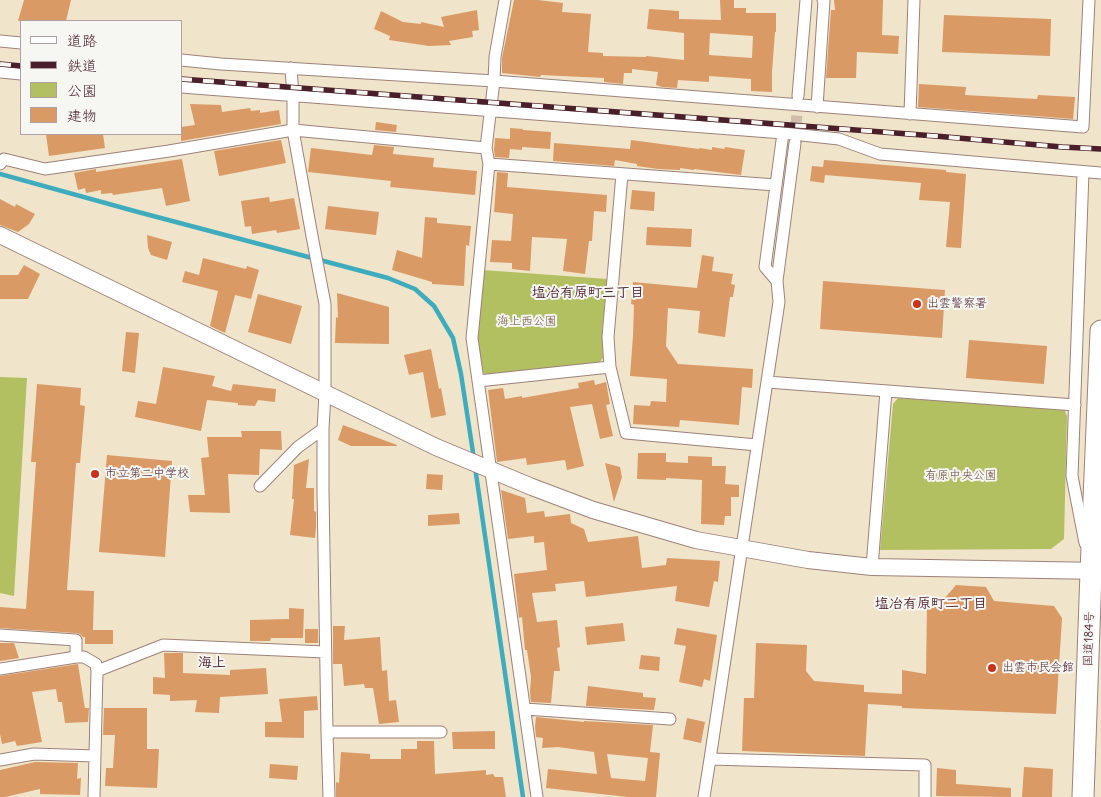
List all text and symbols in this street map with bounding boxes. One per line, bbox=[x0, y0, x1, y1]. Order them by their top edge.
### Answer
legend bbox=[20, 20, 182, 135]
text: 道路 bbox=[67, 31, 97, 50]
text: 鉄道 bbox=[67, 56, 97, 75]
text: 公園 bbox=[67, 81, 97, 100]
text: 建物 bbox=[67, 106, 97, 125]
district label: 塩冶有原町三丁目 bbox=[532, 285, 644, 301]
place label: 出雲警察署 bbox=[927, 297, 987, 311]
marker: 出雲警察署 bbox=[911, 298, 923, 310]
park label: 海上西公園 bbox=[497, 315, 557, 329]
place label: 市立第二中学校 bbox=[105, 467, 189, 481]
marker: 市立第二中学校 bbox=[89, 468, 101, 480]
park label: 有原中央公園 bbox=[925, 469, 997, 483]
district label: 塩冶有原町二丁目 bbox=[875, 596, 987, 612]
street label: 国道184号 bbox=[1081, 611, 1097, 667]
district label: 海上 bbox=[198, 655, 226, 671]
place label: 出雲市民会館 bbox=[1002, 661, 1074, 675]
marker: 出雲市民会館 bbox=[986, 662, 998, 674]

